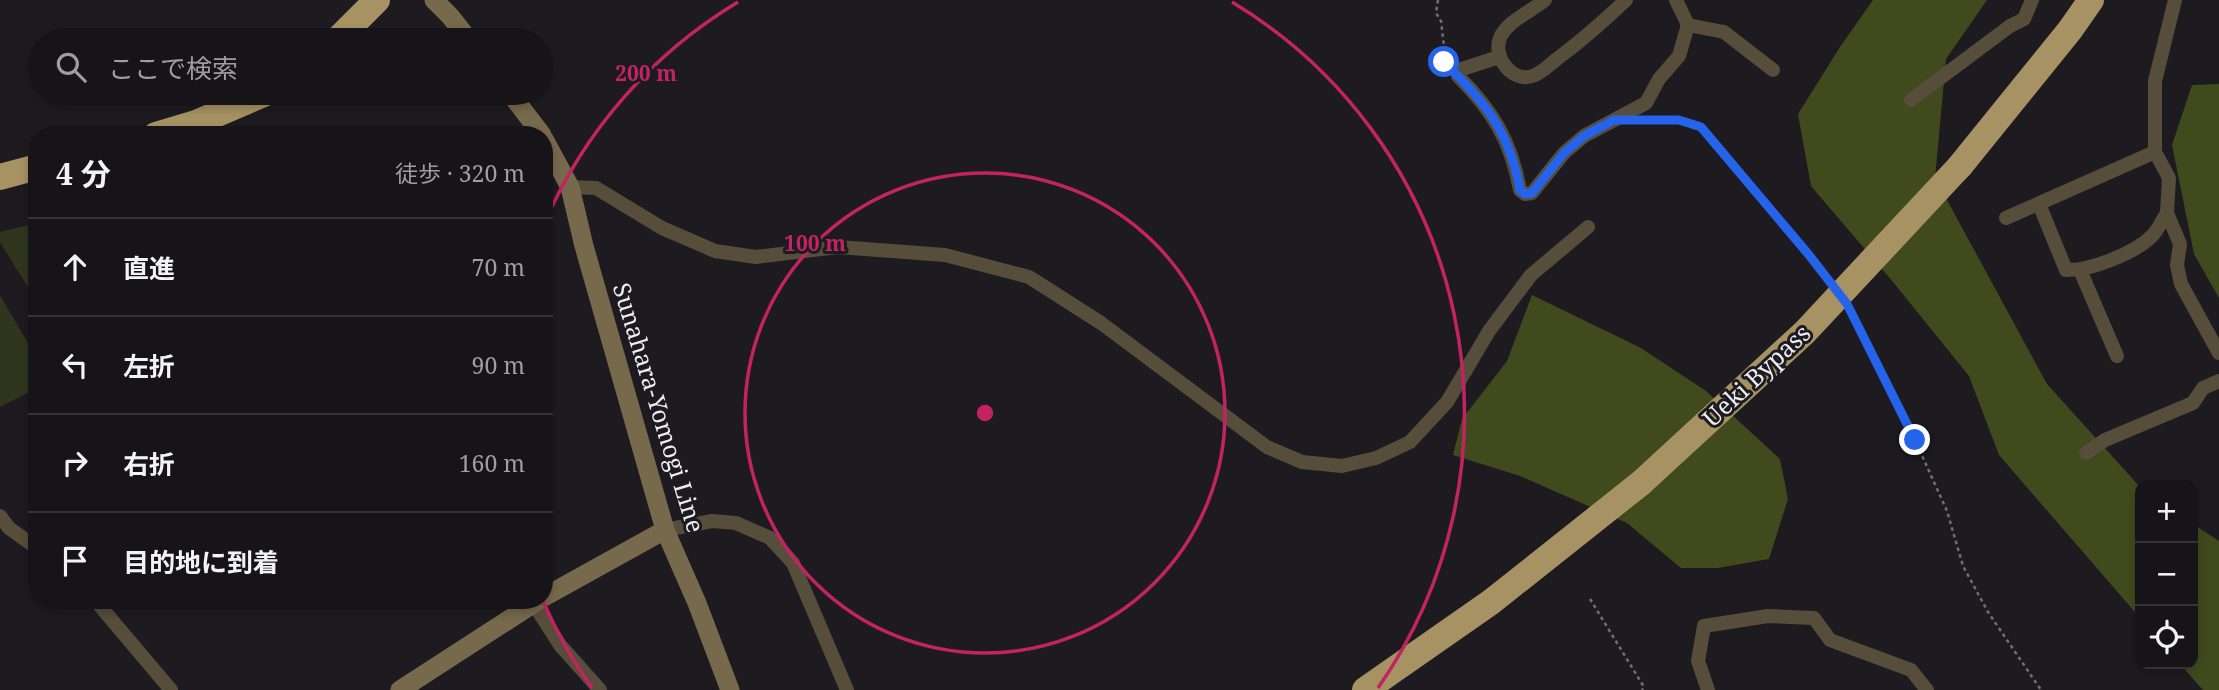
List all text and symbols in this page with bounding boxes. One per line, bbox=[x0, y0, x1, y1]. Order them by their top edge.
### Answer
search box bbox=[28, 28, 553, 105]
route start bbox=[1428, 46, 1459, 77]
icon: search bbox=[52, 48, 90, 86]
text: ここで検索 bbox=[108, 50, 238, 86]
text: 200 m bbox=[615, 59, 677, 87]
text: 4 分 bbox=[56, 153, 111, 194]
text: 徒歩 · 320 m bbox=[395, 157, 525, 189]
text: 100 m bbox=[784, 229, 846, 257]
icon: ahead bbox=[56, 248, 94, 286]
text: 直進 bbox=[123, 250, 175, 286]
text: 70 m bbox=[472, 251, 525, 283]
street label: Sunahara-Yomogi Line bbox=[606, 279, 713, 536]
street label: Ueki Bypass bbox=[1695, 316, 1817, 434]
icon: left bbox=[56, 346, 94, 384]
text: 左折 bbox=[123, 348, 175, 384]
text: 90 m bbox=[472, 349, 525, 381]
centre of rings bbox=[973, 401, 997, 425]
route end bbox=[1899, 424, 1930, 455]
icon: right bbox=[56, 444, 94, 482]
text: 右折 bbox=[123, 446, 175, 482]
text: 160 m bbox=[459, 447, 525, 479]
map controls bbox=[2135, 480, 2198, 669]
button: + bbox=[2135, 480, 2198, 543]
icon: arrive bbox=[56, 542, 94, 580]
button: − bbox=[2135, 543, 2198, 606]
text: 目的地に到着 bbox=[123, 544, 279, 580]
button: locate bbox=[2135, 606, 2198, 669]

